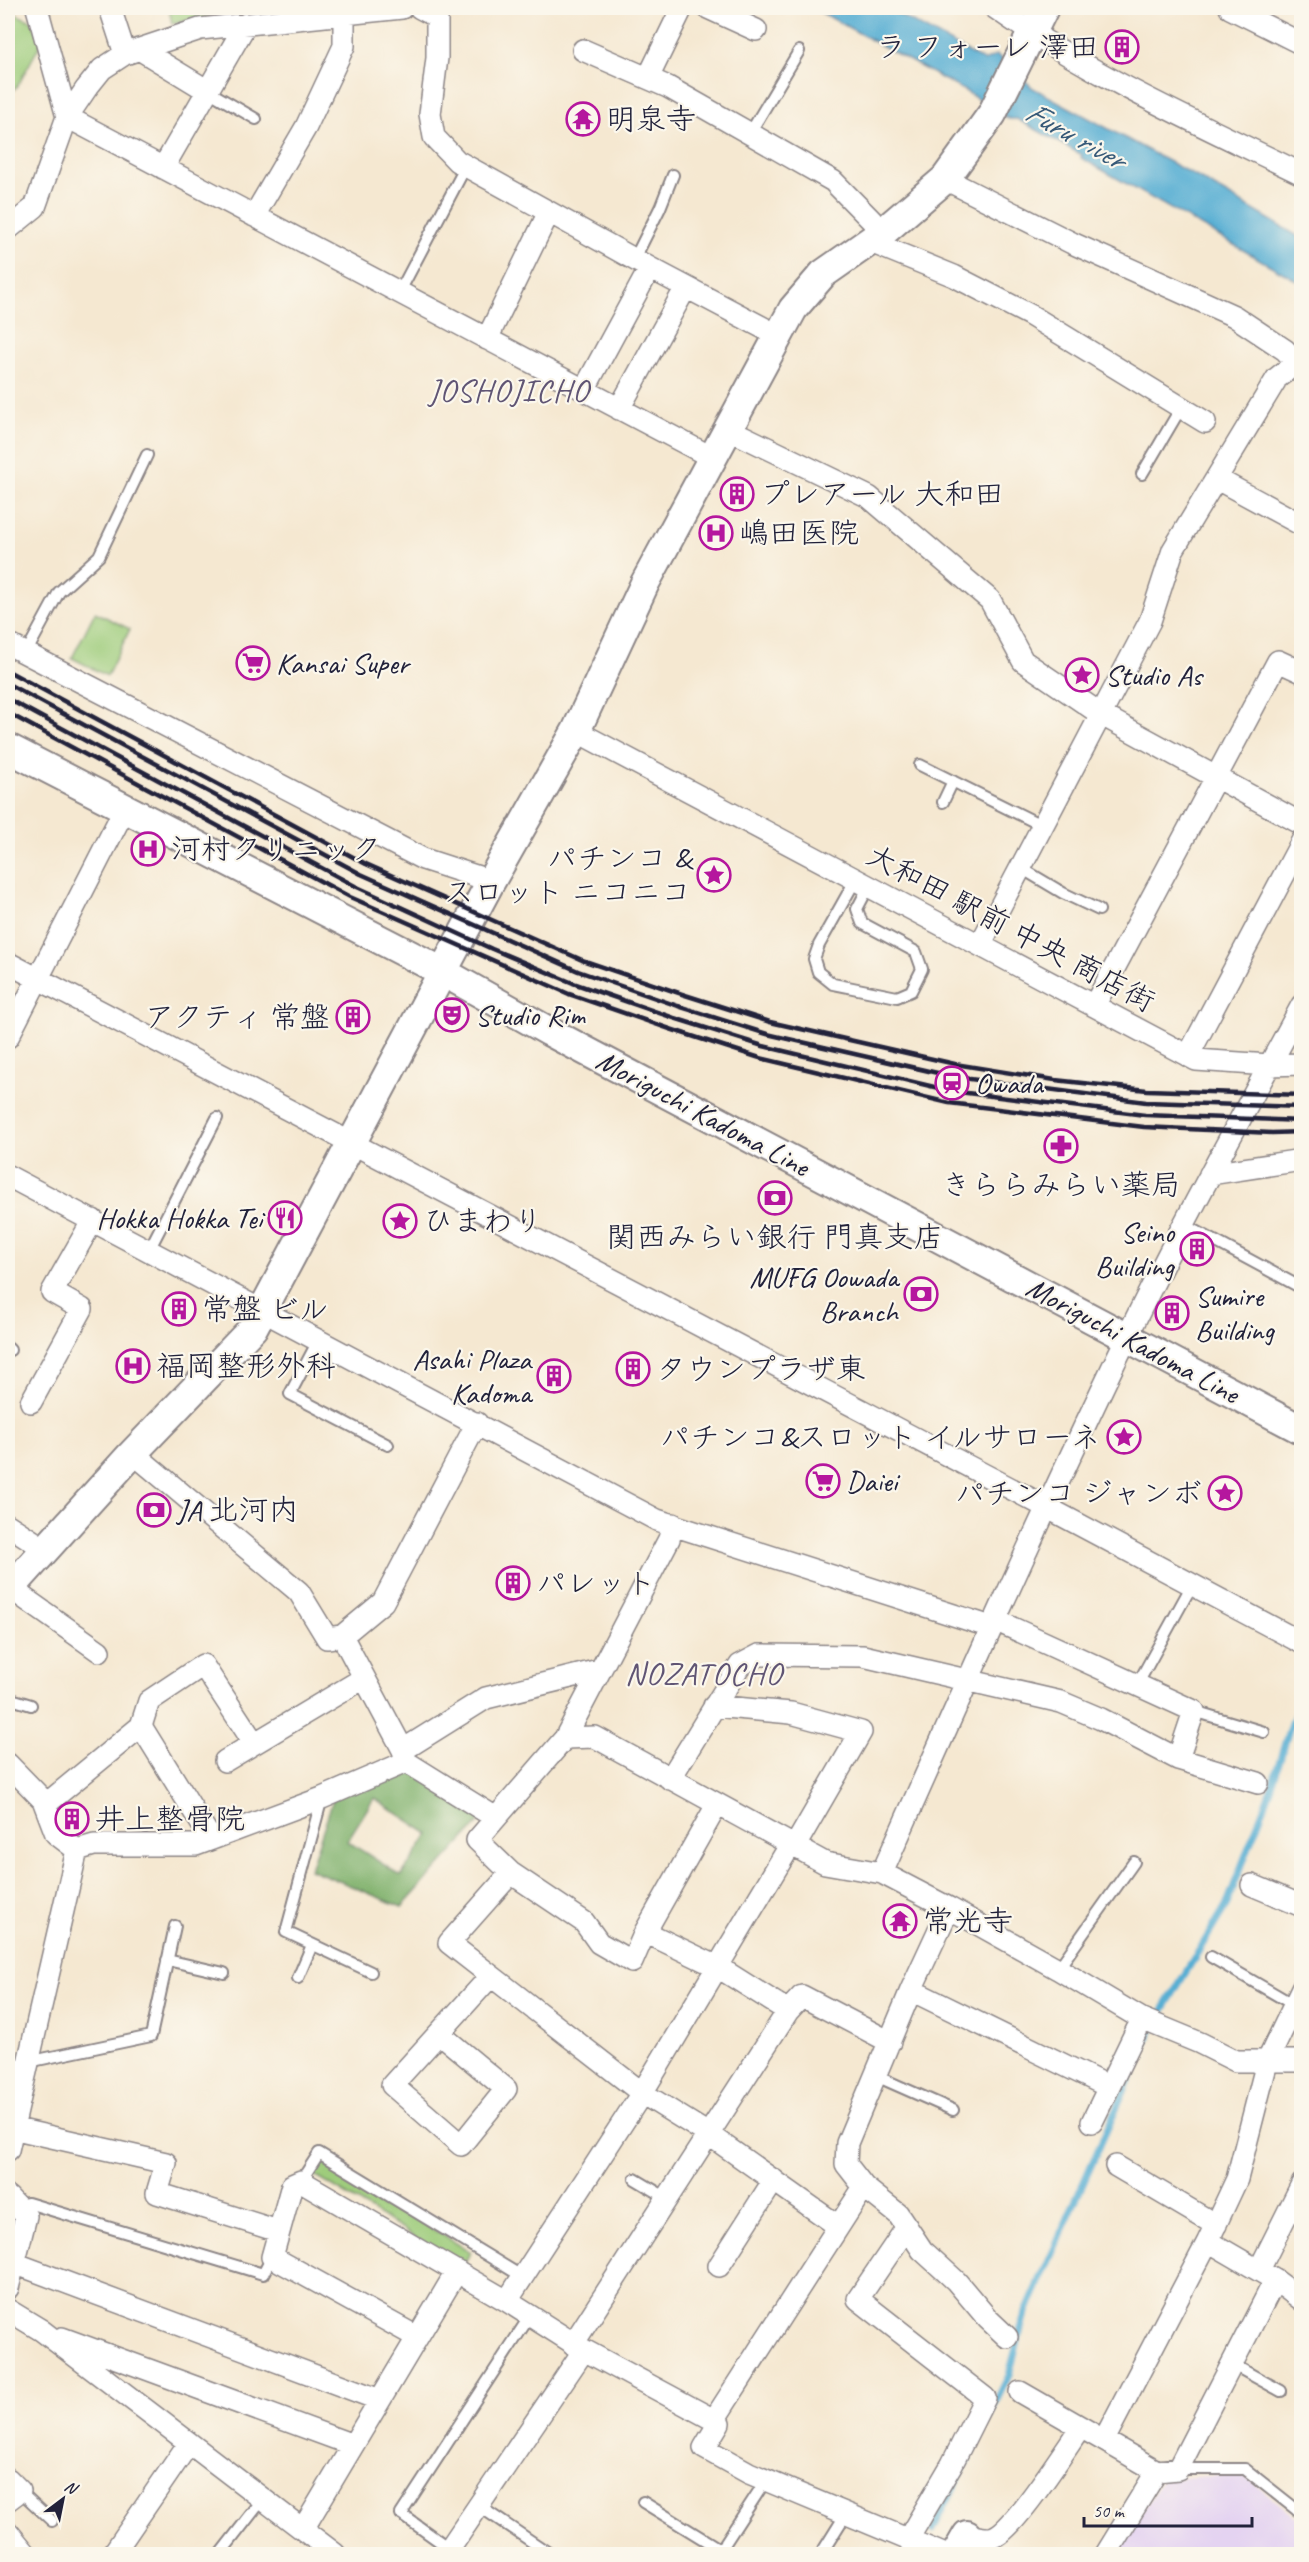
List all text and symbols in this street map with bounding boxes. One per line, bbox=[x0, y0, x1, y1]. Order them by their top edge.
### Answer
place label: ラ フォーレ 澤田 bbox=[876, 28, 1099, 66]
building icon: ラ フォーレ 澤田 bbox=[1104, 29, 1140, 65]
water label: Furu river bbox=[1018, 91, 1137, 182]
place label: 明泉寺 bbox=[606, 100, 696, 138]
temple icon: 明泉寺 bbox=[565, 101, 601, 137]
district label: JOSHOJICHO bbox=[426, 370, 591, 411]
place label: プレアール 大和田 bbox=[760, 475, 1004, 513]
building icon: プレアール 大和田 bbox=[719, 476, 755, 512]
place label: 嶋田医院 bbox=[739, 514, 859, 552]
hospital icon: 嶋田医院 bbox=[698, 515, 734, 551]
place label: Kansai Super bbox=[276, 644, 412, 682]
supermarket icon: Kansai Super bbox=[235, 645, 271, 681]
place label: Studio As bbox=[1105, 656, 1205, 694]
place icon: Studio As bbox=[1064, 657, 1100, 693]
place label: 河村クリニック bbox=[171, 830, 381, 868]
hospital icon: 河村クリニック bbox=[130, 831, 166, 867]
street label: 大和田 駅前 中央 商店街 bbox=[860, 836, 1162, 1020]
place label: パチンコ & スロット ニコニコ bbox=[444, 839, 694, 911]
place icon: パチンコ & スロット ニコニコ bbox=[696, 857, 732, 893]
place label: Studio Rim bbox=[475, 996, 586, 1034]
theatre icon: Studio Rim bbox=[434, 997, 470, 1033]
place label: アクティ 常盤 bbox=[145, 998, 330, 1036]
building icon: アクティ 常盤 bbox=[335, 999, 371, 1035]
street label: Moriguchi Kadoma Line bbox=[590, 1041, 818, 1186]
place label: Owada bbox=[975, 1064, 1045, 1102]
station icon: Owada bbox=[934, 1065, 970, 1101]
pharmacy icon: きららみらい薬局 bbox=[1043, 1128, 1079, 1164]
place label: きららみらい薬局 bbox=[941, 1166, 1181, 1204]
bank icon: 関西みらい銀行 門真支店 bbox=[757, 1180, 793, 1216]
place label: Hokka Hokka Tei bbox=[97, 1199, 265, 1237]
restaurant icon: Hokka Hokka Tei bbox=[267, 1200, 303, 1236]
place label: ひまわり bbox=[423, 1202, 543, 1240]
place icon: ひまわり bbox=[382, 1203, 418, 1239]
place label: Seino Building bbox=[1095, 1213, 1175, 1285]
place label: 関西みらい銀行 門真支店 bbox=[606, 1218, 944, 1256]
building icon: Seino Building bbox=[1179, 1231, 1215, 1267]
place label: MUFG Oowada Branch bbox=[750, 1258, 901, 1330]
street label: Moriguchi Kadoma Line bbox=[1020, 1268, 1248, 1413]
bank icon: MUFG Oowada Branch bbox=[903, 1276, 939, 1312]
place label: Sumire Building bbox=[1195, 1277, 1275, 1349]
place label: 常盤 ビル bbox=[202, 1290, 329, 1328]
building icon: 常盤 ビル bbox=[161, 1291, 197, 1327]
building icon: Sumire Building bbox=[1154, 1295, 1190, 1331]
place label: Asahi Plaza Kadoma bbox=[413, 1340, 534, 1412]
place label: 福岡整形外科 bbox=[156, 1347, 336, 1385]
hospital icon: 福岡整形外科 bbox=[115, 1348, 151, 1384]
place label: タウンプラザ東 bbox=[656, 1350, 866, 1388]
building icon: タウンプラザ東 bbox=[615, 1351, 651, 1387]
building icon: Asahi Plaza Kadoma bbox=[536, 1358, 572, 1394]
place label: パチンコ&スロット イルサローネ bbox=[660, 1418, 1101, 1456]
place icon: パチンコ&スロット イルサローネ bbox=[1106, 1419, 1142, 1455]
place label: Daiei bbox=[846, 1462, 901, 1500]
supermarket icon: Daiei bbox=[805, 1463, 841, 1499]
place label: パチンコ ジャンボ bbox=[955, 1474, 1202, 1512]
place icon: パチンコ ジャンボ bbox=[1207, 1475, 1243, 1511]
place label: JA 北河内 bbox=[175, 1491, 299, 1529]
bank icon: JA 北河内 bbox=[136, 1492, 172, 1528]
place label: パレット bbox=[536, 1564, 656, 1602]
building icon: パレット bbox=[495, 1565, 531, 1601]
district label: NOZATOCHO bbox=[625, 1653, 785, 1694]
place label: 井上整骨院 bbox=[95, 1800, 245, 1838]
building icon: 井上整骨院 bbox=[54, 1801, 90, 1837]
place label: 常光寺 bbox=[923, 1902, 1013, 1940]
temple icon: 常光寺 bbox=[882, 1903, 918, 1939]
north arrow bbox=[33, 2469, 93, 2529]
text: N bbox=[61, 2476, 83, 2500]
scale bar bbox=[1084, 2490, 1252, 2528]
text: 50 m bbox=[1093, 2500, 1126, 2522]

